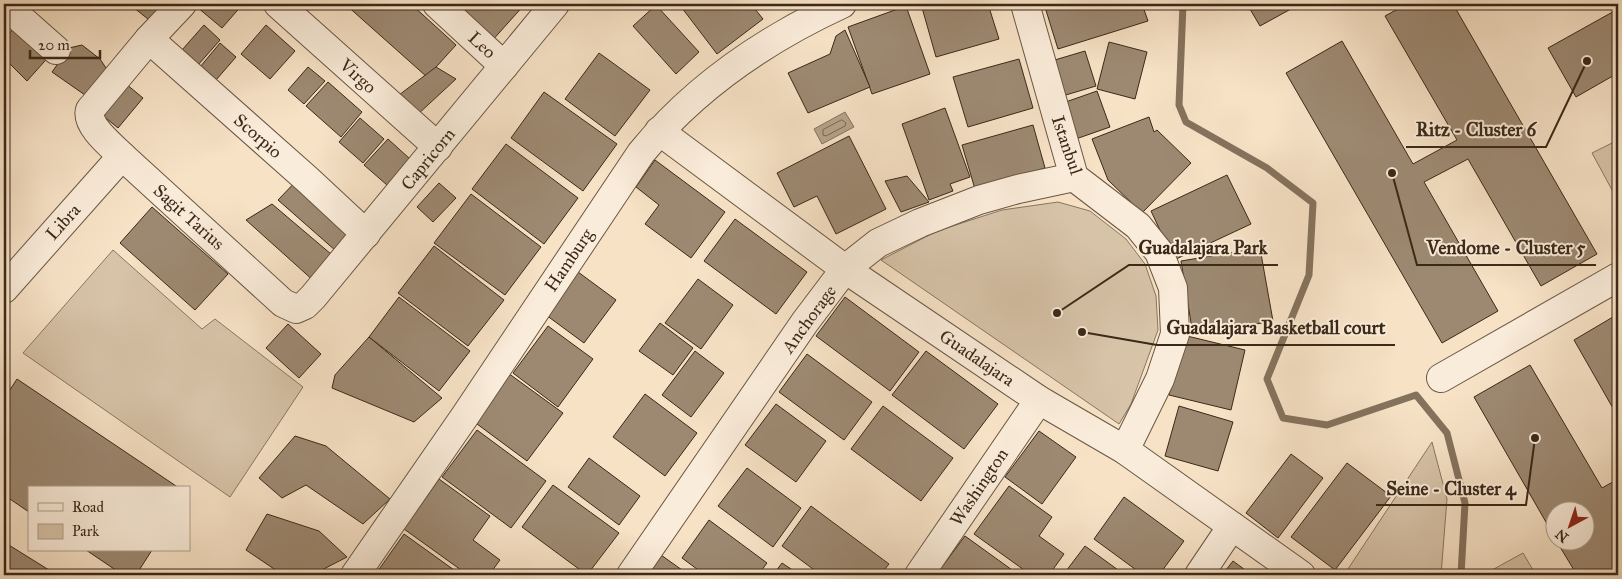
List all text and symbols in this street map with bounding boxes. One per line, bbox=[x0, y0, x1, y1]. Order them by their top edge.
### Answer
street label: Leo bbox=[464, 27, 500, 63]
scale bar bbox=[30, 28, 100, 60]
text: 20 m bbox=[38, 36, 70, 54]
street label: Virgo bbox=[334, 53, 381, 99]
street label: Scorpio bbox=[229, 109, 287, 163]
street label: Istanbul bbox=[1047, 113, 1087, 177]
callout: Ritz - Cluster 6 bbox=[1406, 113, 1546, 147]
text: Ritz - Cluster 6 bbox=[1416, 118, 1538, 141]
street label: Capricorn bbox=[396, 123, 460, 195]
street label: Sagit Tarius bbox=[148, 179, 229, 255]
street label: Libra bbox=[41, 199, 85, 245]
street label: Hamburg bbox=[540, 224, 599, 296]
callout: Guadalajara Park bbox=[1129, 231, 1278, 265]
callout: Vendome - Cluster 5 bbox=[1417, 231, 1596, 265]
text: Guadalajara Park bbox=[1138, 236, 1269, 260]
text: Vendome - Cluster 5 bbox=[1426, 236, 1586, 259]
street label: Anchorage bbox=[776, 281, 842, 359]
callout: Guadalajara Basketball court bbox=[1157, 311, 1395, 345]
text: Guadalajara Basketball court bbox=[1167, 316, 1386, 340]
street label: Guadalajara bbox=[935, 325, 1019, 391]
street label: Washington bbox=[945, 444, 1014, 531]
callout: Seine - Cluster 4 bbox=[1376, 471, 1526, 505]
text: Seine - Cluster 4 bbox=[1386, 477, 1517, 501]
legend bbox=[28, 486, 190, 552]
text: Road bbox=[72, 498, 104, 516]
north arrow bbox=[1544, 502, 1594, 552]
text: Park bbox=[72, 522, 99, 540]
text: N bbox=[1552, 525, 1572, 546]

